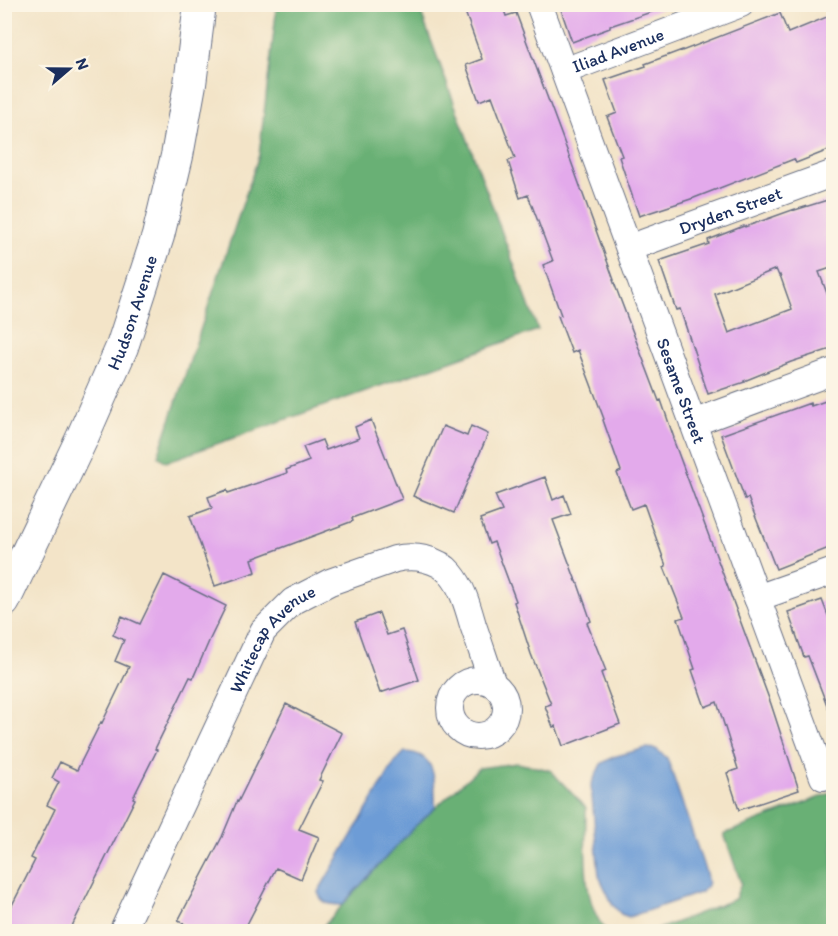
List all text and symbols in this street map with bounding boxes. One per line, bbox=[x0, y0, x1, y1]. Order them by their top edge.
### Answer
street label: Iliad Avenue bbox=[569, 23, 667, 78]
north arrow bbox=[39, 39, 99, 99]
text: N bbox=[72, 56, 93, 72]
street label: Dryden Street bbox=[676, 182, 785, 240]
street label: Hudson Avenue bbox=[102, 252, 162, 374]
street label: Sesame Street bbox=[652, 335, 711, 447]
street label: Whitecap Avenue bbox=[225, 580, 319, 696]

